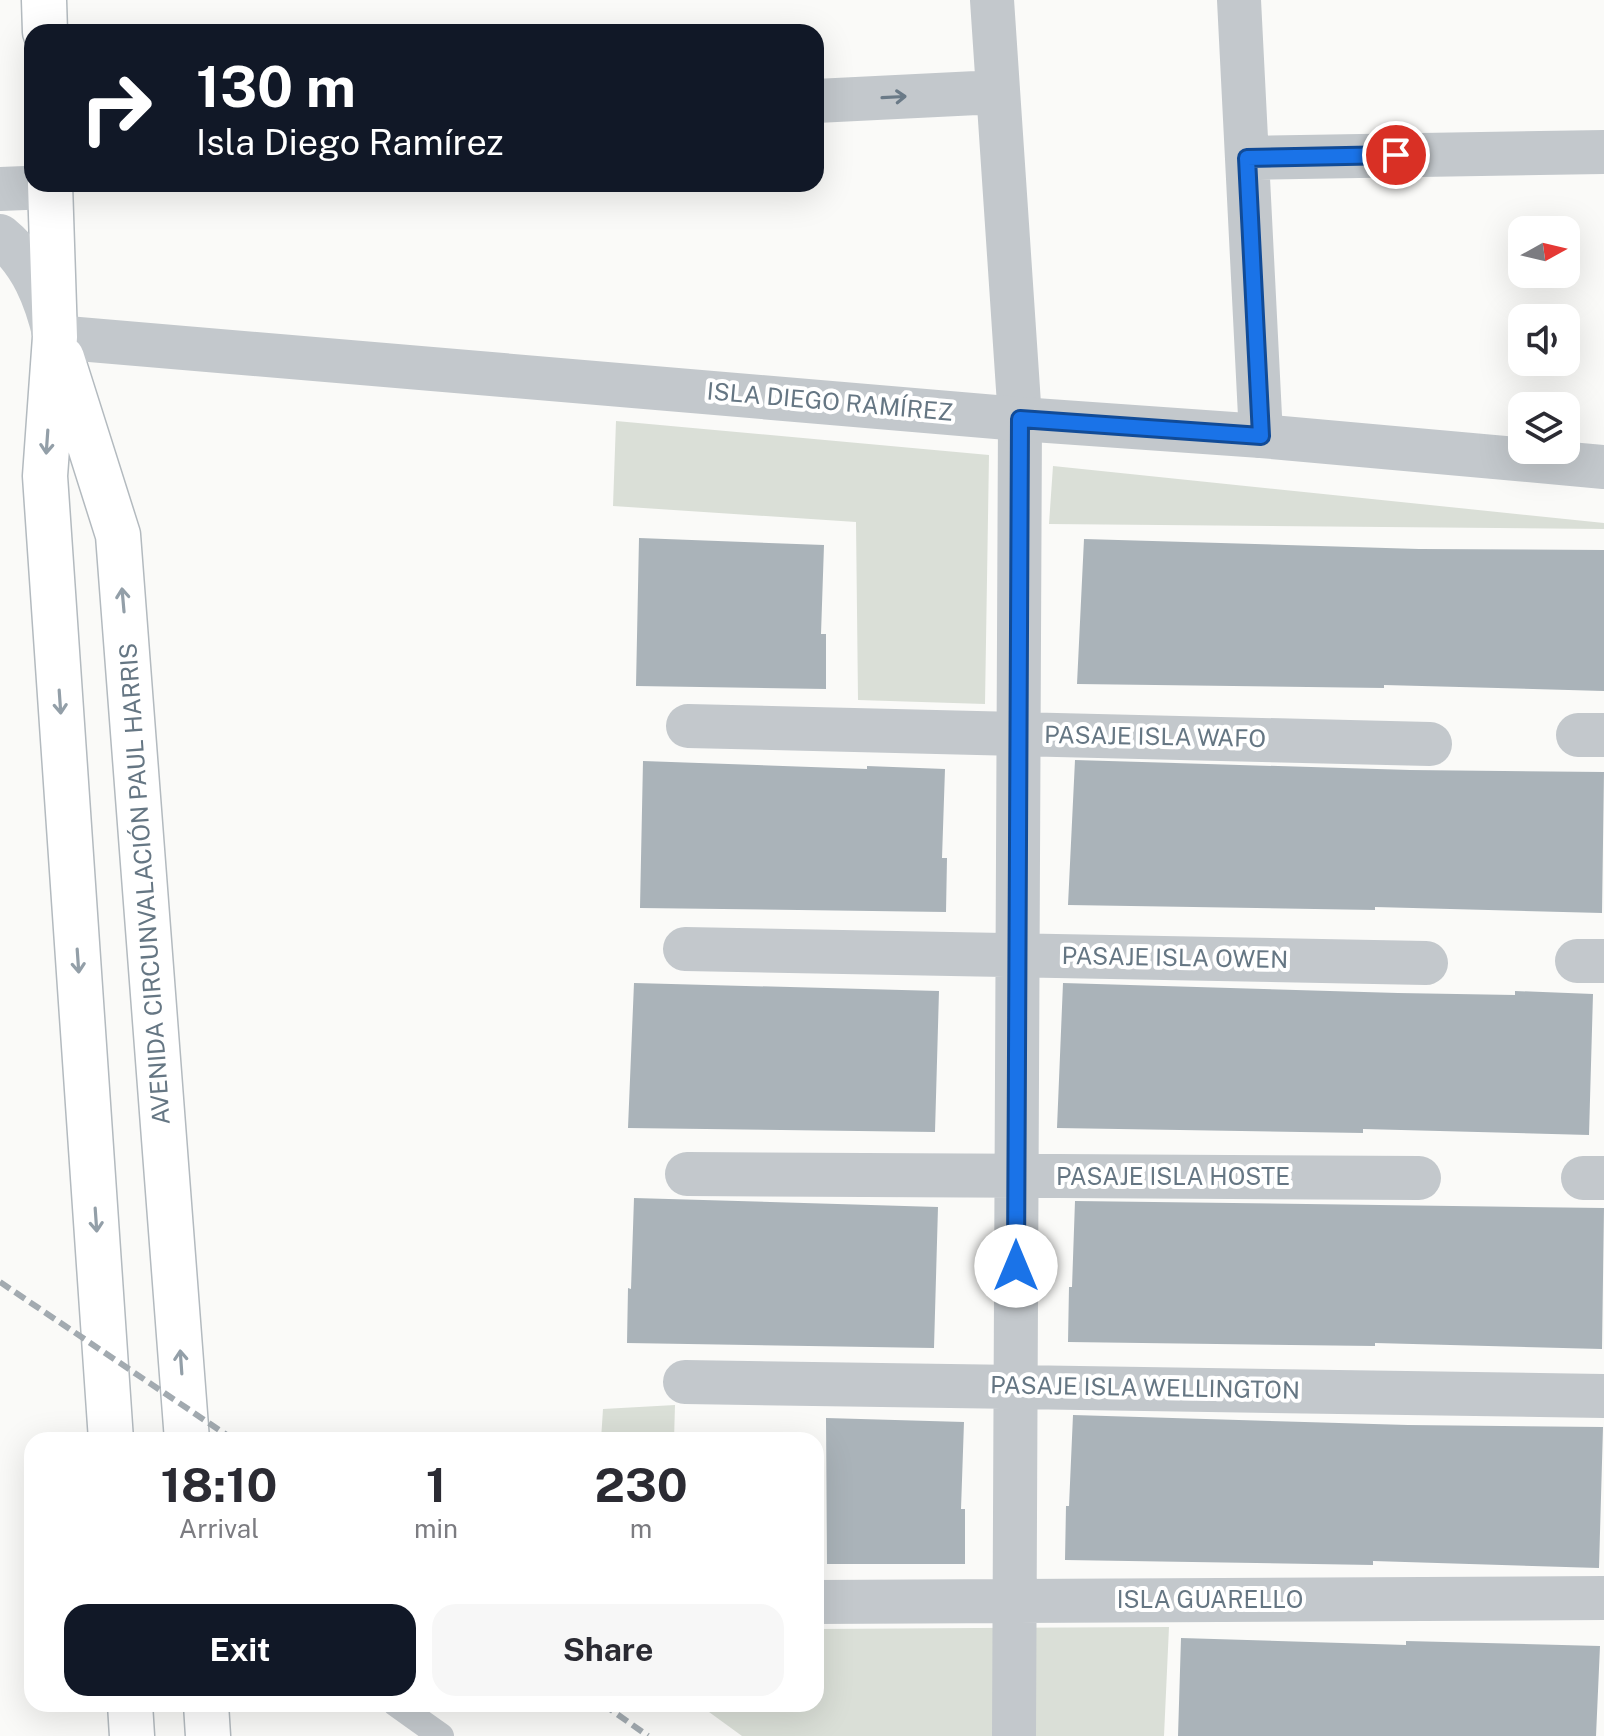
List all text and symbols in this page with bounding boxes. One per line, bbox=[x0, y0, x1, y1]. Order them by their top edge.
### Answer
text: 130 m bbox=[196, 54, 356, 120]
icon: right bbox=[64, 56, 168, 160]
one-way arrow bbox=[880, 90, 907, 105]
text: Isla Diego Ramírez bbox=[196, 121, 504, 163]
pin bbox=[1362, 121, 1430, 189]
icon: arrive bbox=[1374, 133, 1418, 177]
north arrow bbox=[1508, 216, 1580, 288]
map controls bbox=[1508, 216, 1580, 464]
button: sound bbox=[1508, 304, 1580, 376]
street label: ISLA DIEGO RAMÍREZ bbox=[706, 376, 954, 426]
button: layers bbox=[1508, 392, 1580, 464]
one-way arrow bbox=[39, 428, 54, 455]
one-way arrow bbox=[115, 587, 130, 614]
street label: AVENIDA CIRCUNVALACIÓN PAUL HARRIS bbox=[113, 642, 175, 1126]
one-way arrow bbox=[53, 688, 68, 715]
street label: PASAJE ISLA WAFO bbox=[1044, 720, 1266, 752]
street label: PASAJE ISLA OWEN bbox=[1061, 941, 1289, 973]
one-way arrow bbox=[71, 947, 86, 974]
street label: PASAJE ISLA HOSTE bbox=[1056, 1162, 1290, 1190]
one-way arrow bbox=[89, 1206, 104, 1233]
position arrow bbox=[974, 1224, 1058, 1308]
one-way arrow bbox=[173, 1349, 188, 1376]
street label: PASAJE ISLA WELLINGTON bbox=[990, 1370, 1300, 1404]
text: 18:10 bbox=[160, 1456, 278, 1513]
text: 1 bbox=[426, 1456, 446, 1513]
text: 230 bbox=[594, 1456, 688, 1513]
text: Arrival bbox=[179, 1513, 259, 1544]
text: min bbox=[414, 1513, 458, 1544]
text: m bbox=[630, 1513, 652, 1544]
street label: ISLA GUARELLO bbox=[1117, 1585, 1303, 1613]
button: Exit bbox=[64, 1604, 416, 1696]
button: Share bbox=[432, 1604, 784, 1696]

